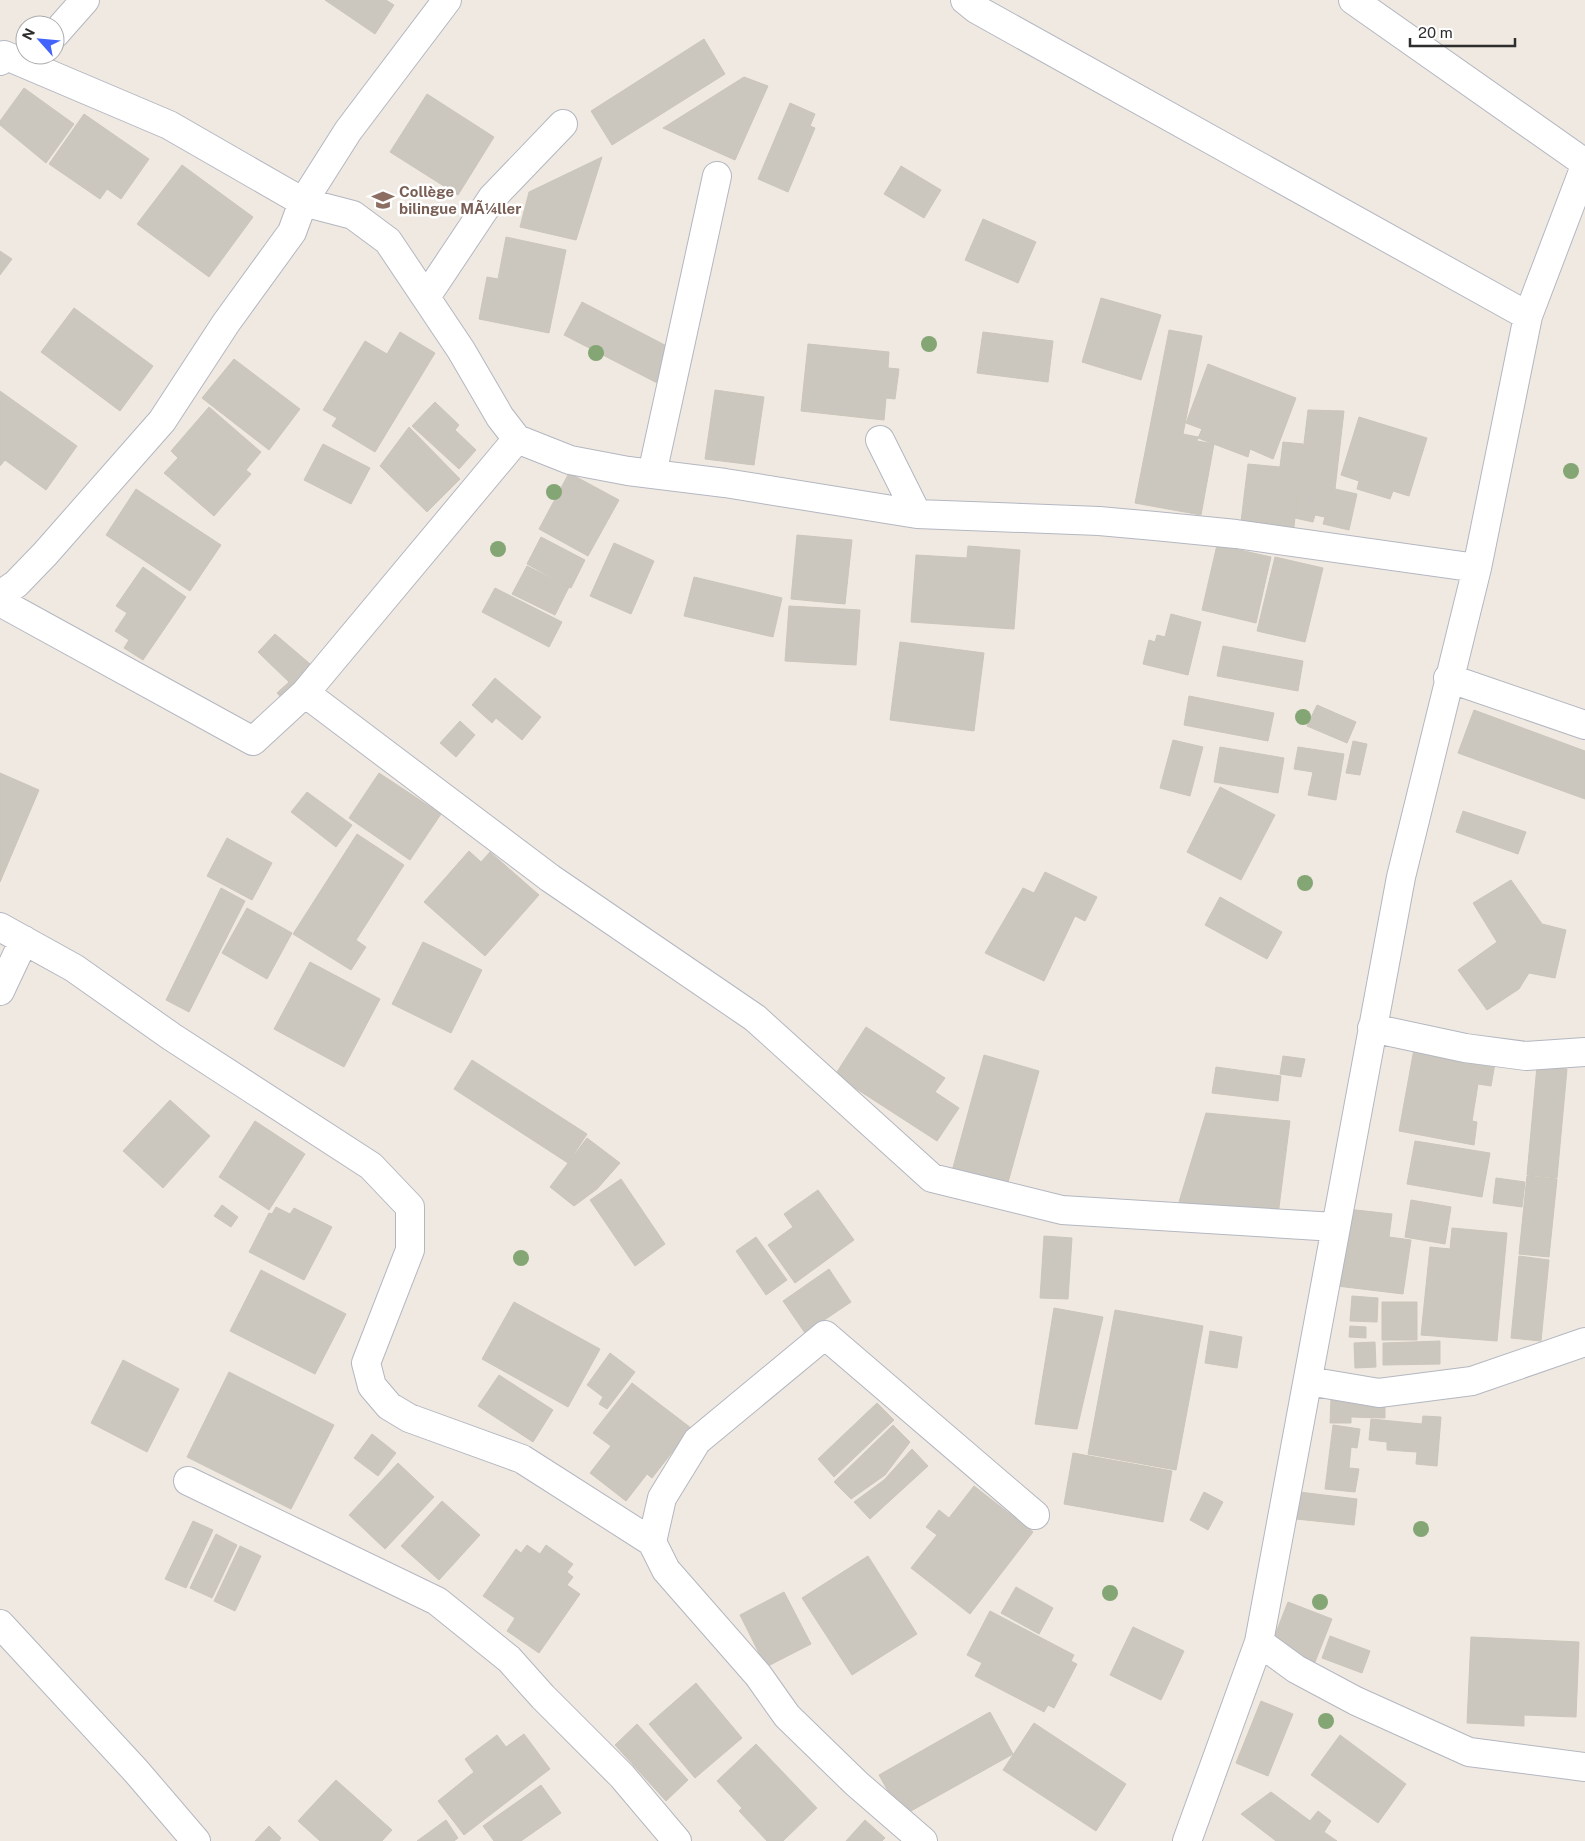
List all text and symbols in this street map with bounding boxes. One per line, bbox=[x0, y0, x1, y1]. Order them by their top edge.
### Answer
north arrow bbox=[15, 15, 65, 65]
scale bar bbox=[1410, 15, 1515, 47]
text: 20 m bbox=[1418, 24, 1453, 41]
text: N bbox=[19, 26, 38, 43]
place label: Collège bilingue MÃ¼ller bbox=[399, 183, 521, 217]
school or university icon: Collège bilingue MÃ¼ller bbox=[370, 187, 396, 213]

